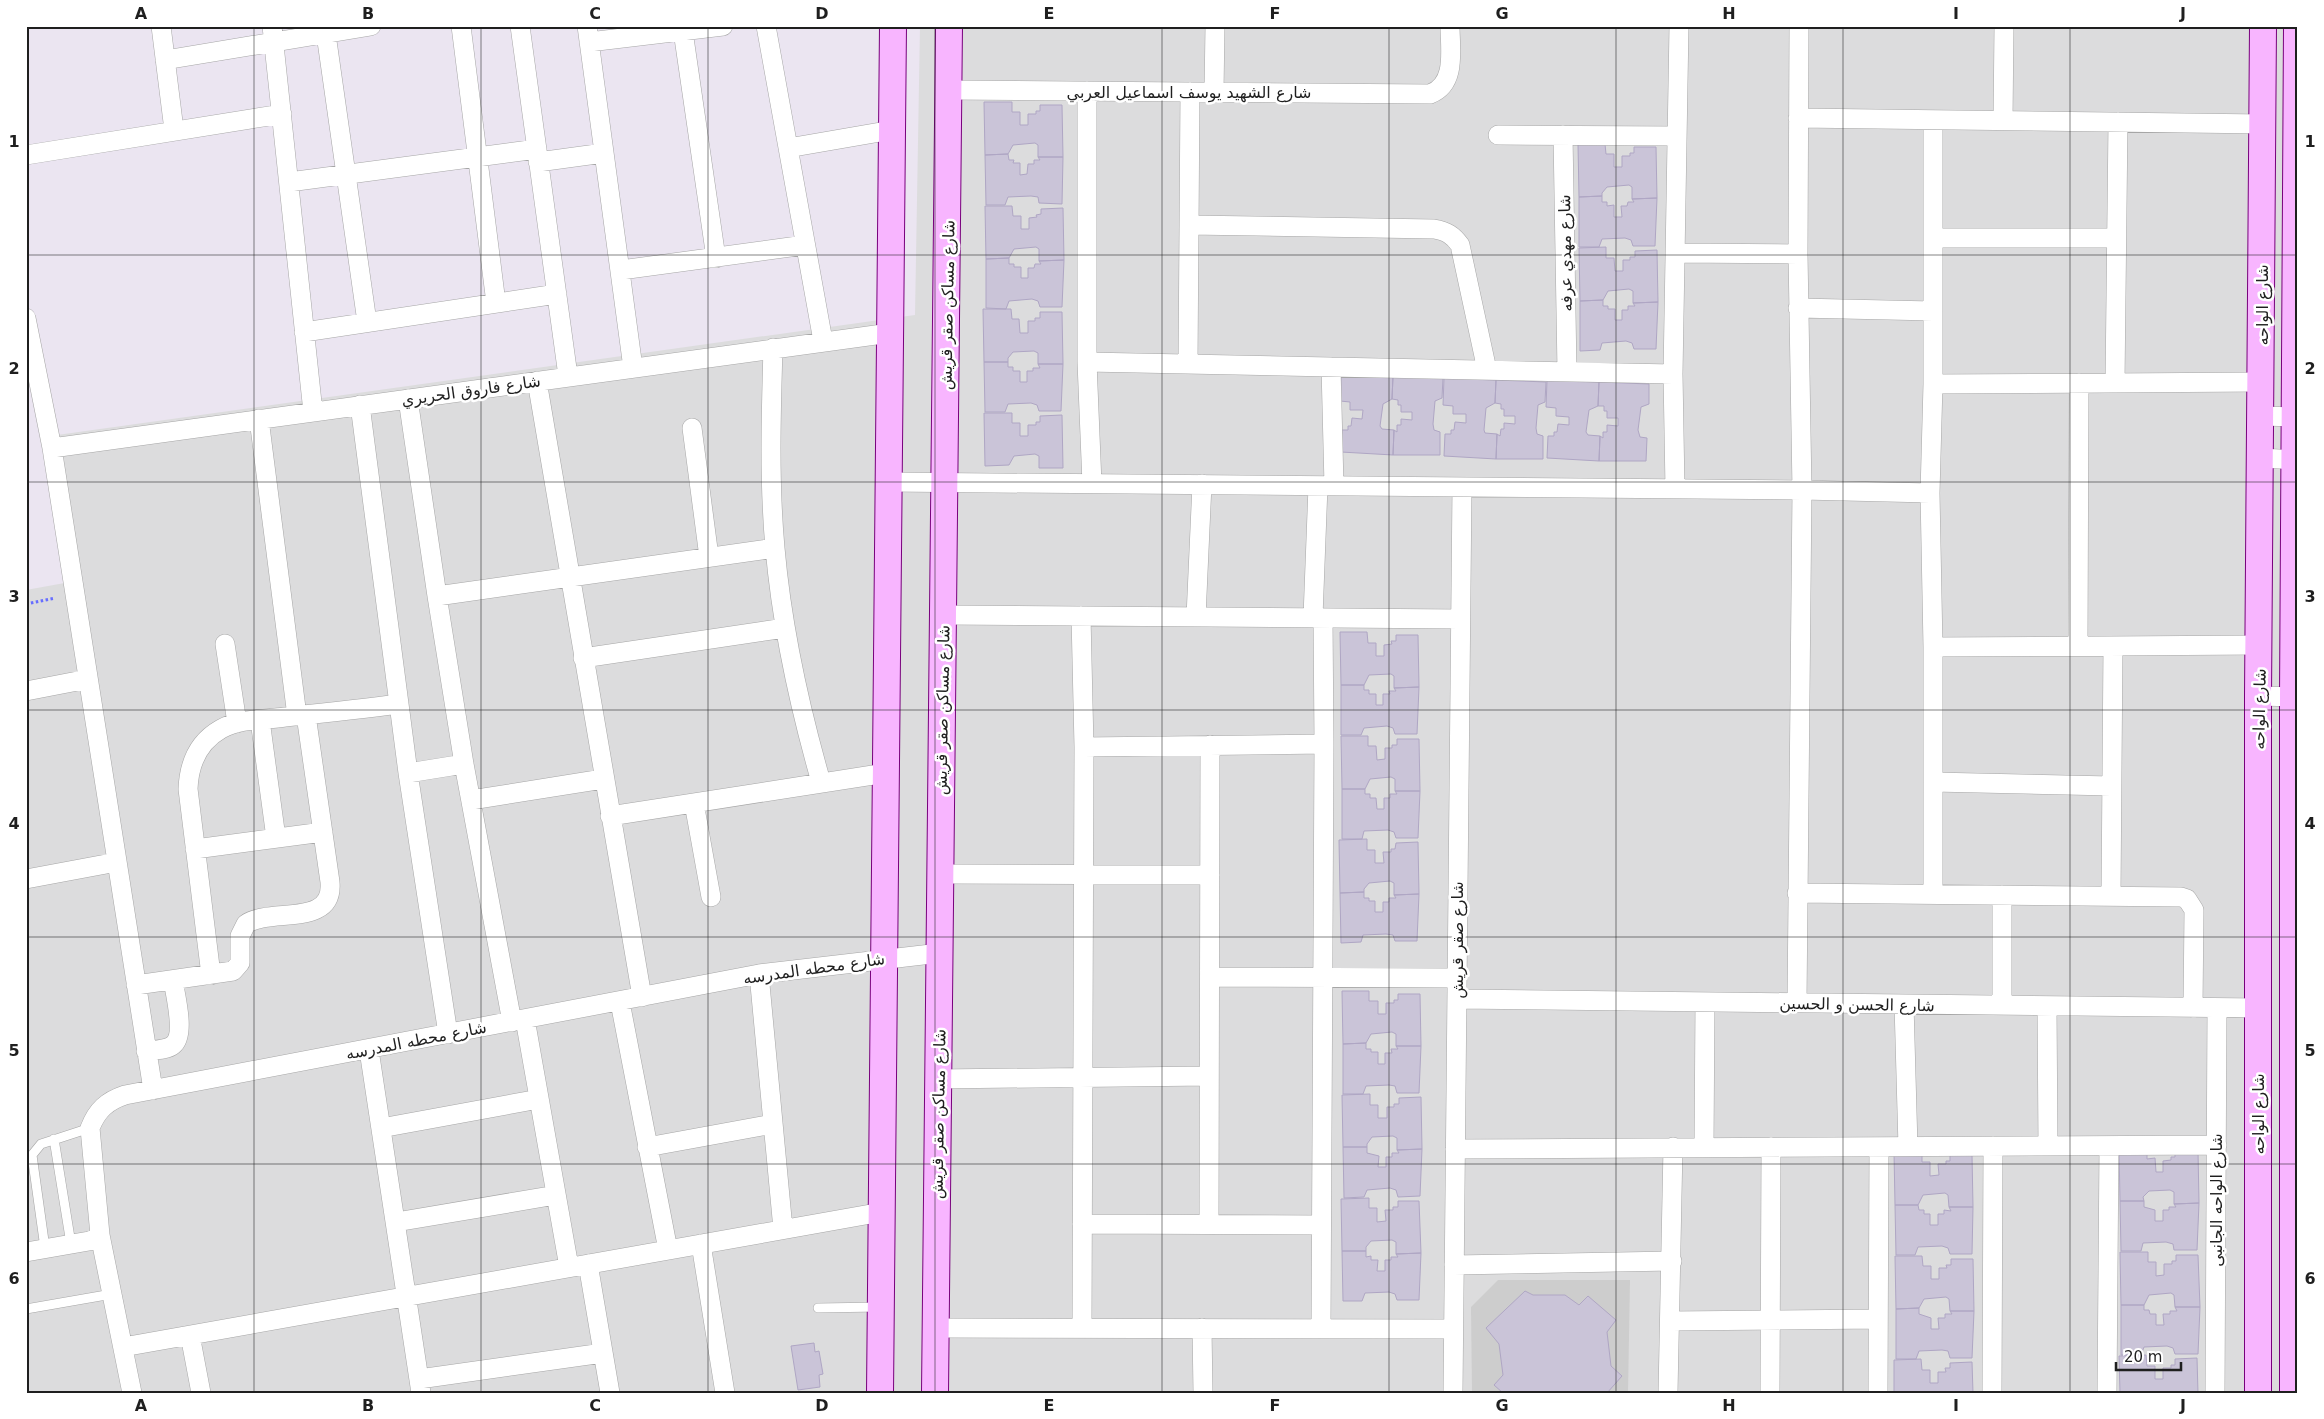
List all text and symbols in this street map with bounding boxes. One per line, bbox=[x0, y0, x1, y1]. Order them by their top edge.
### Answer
text: A bbox=[135, 4, 148, 23]
text: B bbox=[362, 4, 374, 23]
text: C bbox=[589, 4, 601, 23]
text: D bbox=[815, 4, 829, 23]
text: E bbox=[1044, 4, 1054, 23]
text: F bbox=[1270, 4, 1280, 23]
text: G bbox=[1495, 4, 1509, 23]
text: H bbox=[1722, 4, 1736, 23]
text: I bbox=[1953, 4, 1959, 23]
text: J bbox=[2179, 4, 2186, 23]
street label: شارع الشهيد يوسف اسماعيل العربي bbox=[1067, 83, 1311, 103]
text: 1 bbox=[8, 132, 20, 151]
text: 1 bbox=[2304, 132, 2316, 151]
street label: شارع مهدي عرفه bbox=[1555, 194, 1577, 312]
street label: شارع مساكن صقر قريش bbox=[937, 220, 959, 390]
street label: شارع الواحه bbox=[2253, 264, 2273, 346]
text: 2 bbox=[8, 359, 20, 378]
text: 2 bbox=[2304, 359, 2316, 378]
street label: شارع فاروق الحريري bbox=[400, 371, 542, 411]
text: 3 bbox=[8, 587, 20, 606]
text: 3 bbox=[2304, 587, 2316, 606]
street label: شارع مساكن صقر قريش bbox=[932, 625, 954, 795]
street label: شارع الواحه bbox=[2249, 668, 2271, 750]
text: 4 bbox=[8, 814, 20, 833]
text: 4 bbox=[2304, 814, 2316, 833]
street label: شارع صقر قريش bbox=[1448, 881, 1468, 999]
street label: شارع محطه المدرسه bbox=[742, 949, 886, 989]
street label: شارع الحسن و الحسين bbox=[1779, 994, 1935, 1016]
street label: شارع محطه المدرسه bbox=[344, 1018, 488, 1064]
street label: شارع مساكن صقر قريش bbox=[928, 1029, 950, 1199]
text: 5 bbox=[8, 1041, 20, 1060]
text: 5 bbox=[2304, 1041, 2316, 1060]
street label: شارع الواحه bbox=[2249, 1073, 2269, 1155]
street label: شارع الواحه الجانبى bbox=[2207, 1133, 2227, 1267]
text: 6 bbox=[8, 1269, 20, 1288]
text: 6 bbox=[2304, 1269, 2316, 1288]
scale bar bbox=[2116, 1339, 2182, 1371]
text: 20 m bbox=[2124, 1348, 2162, 1366]
text: A bbox=[135, 1396, 148, 1415]
text: B bbox=[362, 1396, 374, 1415]
text: C bbox=[589, 1396, 601, 1415]
text: D bbox=[815, 1396, 829, 1415]
text: E bbox=[1044, 1396, 1054, 1415]
text: F bbox=[1270, 1396, 1280, 1415]
text: G bbox=[1495, 1396, 1509, 1415]
text: H bbox=[1722, 1396, 1736, 1415]
text: I bbox=[1953, 1396, 1959, 1415]
text: J bbox=[2179, 1396, 2186, 1415]

